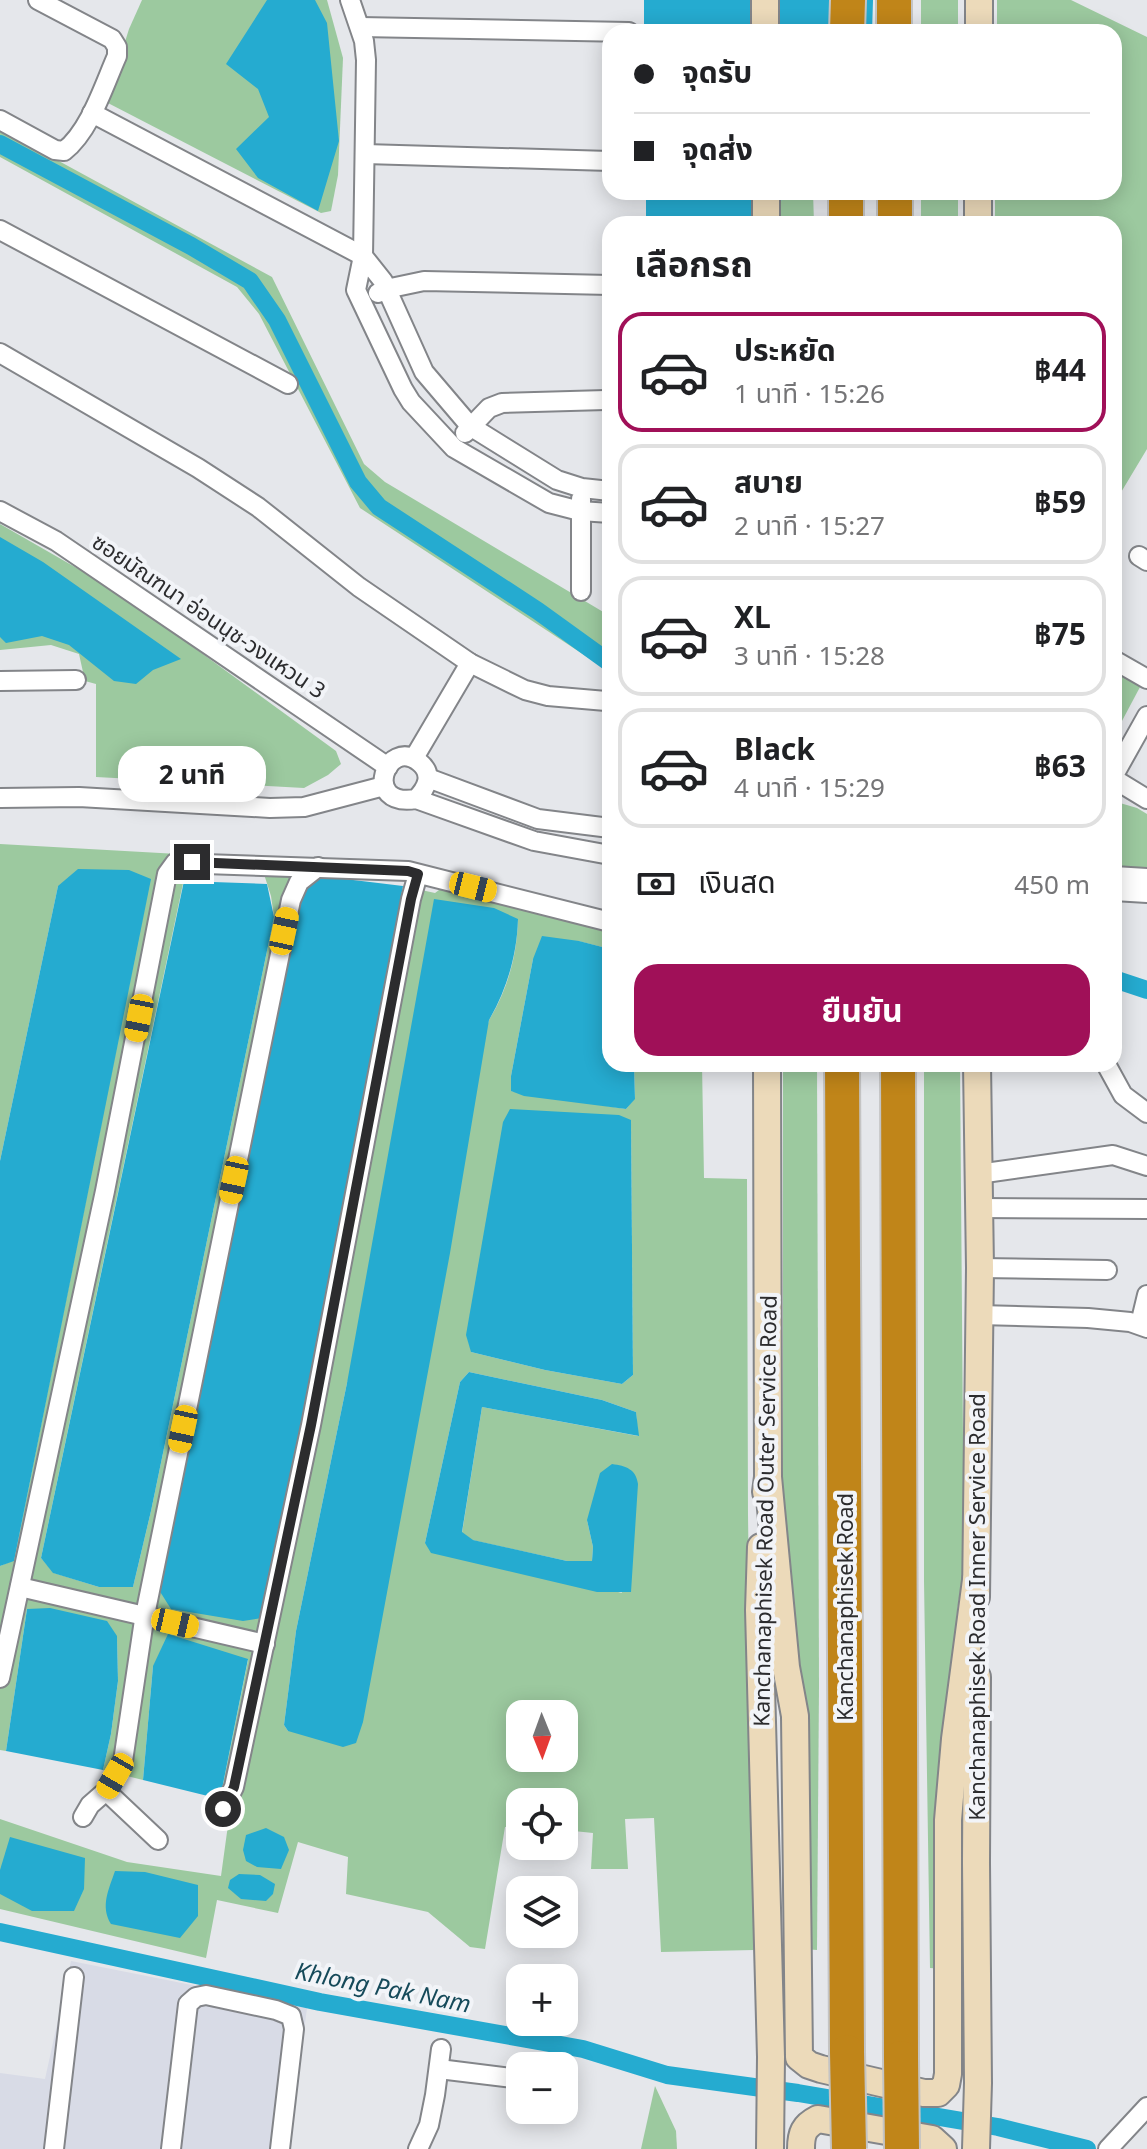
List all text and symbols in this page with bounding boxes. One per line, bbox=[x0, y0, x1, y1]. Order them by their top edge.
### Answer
text: จุดรับ bbox=[682, 51, 752, 92]
text: จุดส่ง bbox=[682, 128, 753, 169]
text: เลือกรถ bbox=[634, 239, 753, 288]
text: ประหยัด bbox=[734, 329, 836, 370]
icon: car bbox=[638, 336, 710, 408]
text: ฿44 bbox=[1034, 349, 1086, 390]
text: 1 นาที · 15:26 bbox=[734, 375, 885, 411]
text: สบาย bbox=[734, 461, 803, 502]
icon: car bbox=[638, 468, 710, 540]
text: ฿59 bbox=[1034, 481, 1086, 522]
text: 2 นาที · 15:27 bbox=[734, 507, 885, 543]
street label: ซอยมัณฑนา อ่อนนุช-วงแหวน 3 bbox=[87, 526, 332, 705]
text: XL bbox=[734, 596, 771, 637]
icon: car bbox=[638, 600, 710, 672]
text: ฿75 bbox=[1034, 613, 1086, 654]
text: 3 นาที · 15:28 bbox=[734, 637, 885, 673]
text: Black bbox=[734, 728, 815, 769]
icon: car bbox=[638, 732, 710, 804]
text: ฿63 bbox=[1034, 745, 1086, 786]
callout: 2 นาที bbox=[118, 746, 266, 802]
text: 2 นาที bbox=[159, 756, 225, 792]
text: 4 นาที · 15:29 bbox=[734, 769, 885, 805]
route end bbox=[174, 844, 210, 880]
text: เงินสด bbox=[698, 861, 776, 902]
icon: cash bbox=[634, 862, 678, 906]
text: 450 m bbox=[1014, 866, 1090, 902]
car bbox=[447, 870, 499, 904]
car bbox=[267, 905, 301, 957]
button: ยืนยัน bbox=[634, 964, 1090, 1056]
car bbox=[123, 992, 155, 1044]
car bbox=[217, 1154, 251, 1206]
street label: Kanchanaphisek Road Outer Service Road bbox=[745, 1295, 783, 1727]
street label: Kanchanaphisek Road Inner Service Road bbox=[961, 1393, 991, 1821]
car bbox=[166, 1403, 200, 1455]
street label: Kanchanaphisek Road bbox=[829, 1493, 859, 1721]
car bbox=[149, 1606, 201, 1640]
north arrow bbox=[506, 1700, 578, 1772]
map controls bbox=[506, 1700, 578, 2124]
car bbox=[93, 1749, 137, 1803]
button: locate bbox=[506, 1788, 578, 1860]
route start bbox=[205, 1791, 241, 1827]
button: layers bbox=[506, 1876, 578, 1948]
water label: Khlong Pak Nam bbox=[293, 1953, 474, 2020]
button: + bbox=[506, 1964, 578, 2036]
button: − bbox=[506, 2052, 578, 2124]

